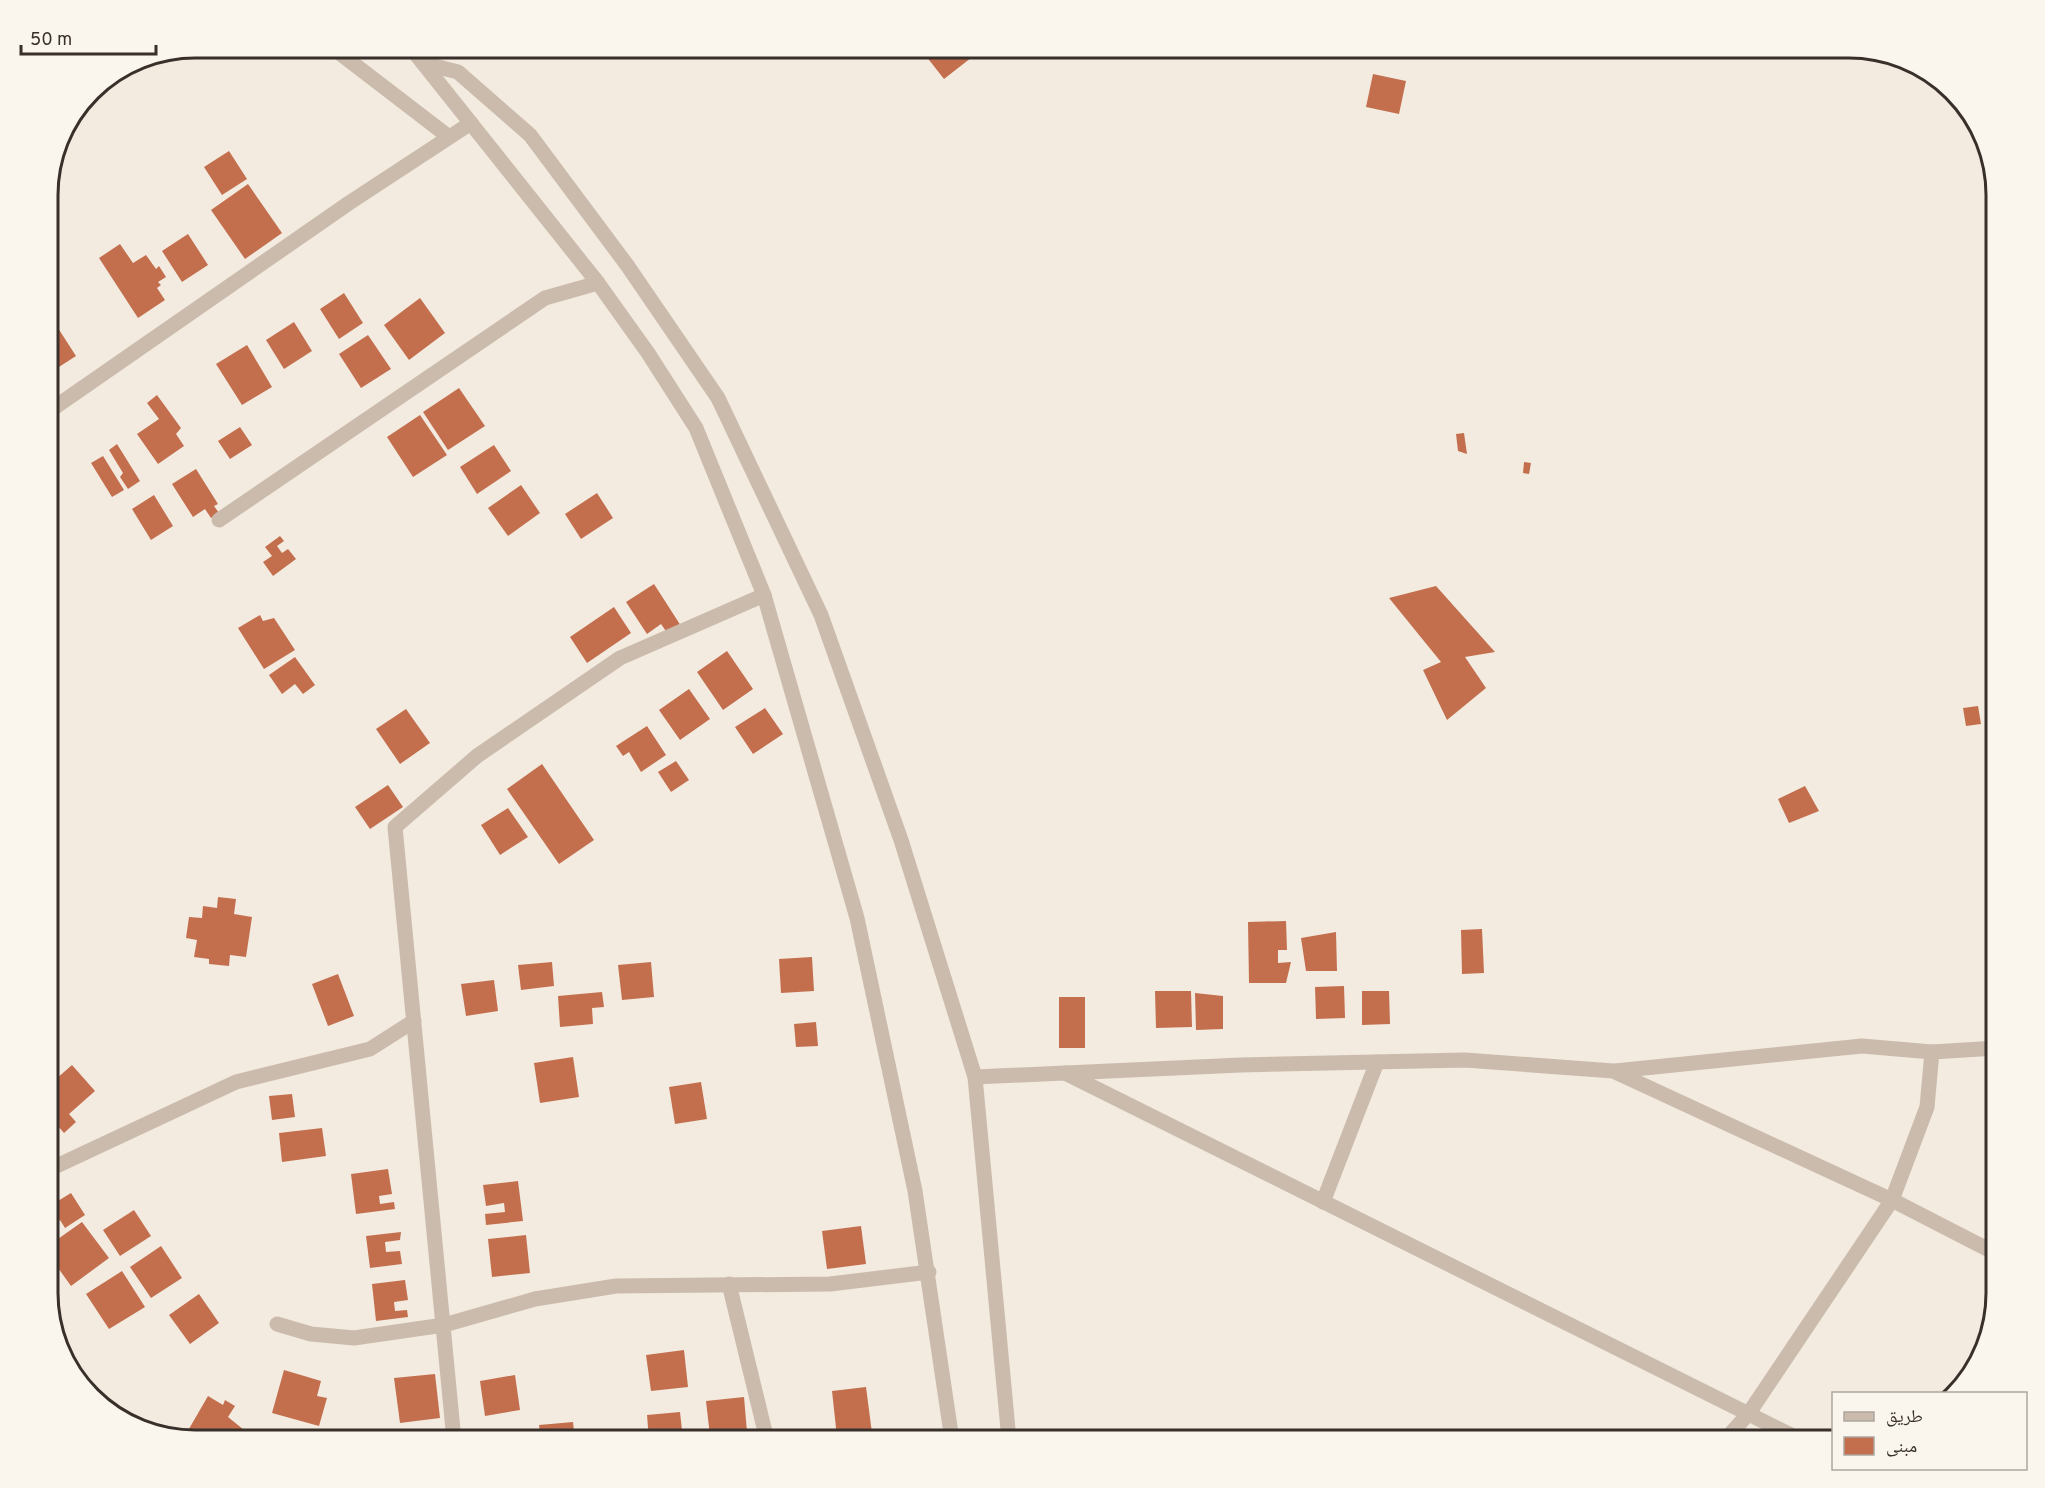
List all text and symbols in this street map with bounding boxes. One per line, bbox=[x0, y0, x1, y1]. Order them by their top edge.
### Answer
scale bar bbox=[21, 18, 156, 56]
text: 50 m bbox=[30, 29, 72, 52]
legend bbox=[1832, 1392, 2027, 1470]
text: طريق bbox=[1886, 1406, 1923, 1429]
text: مبنى bbox=[1886, 1436, 1917, 1459]

